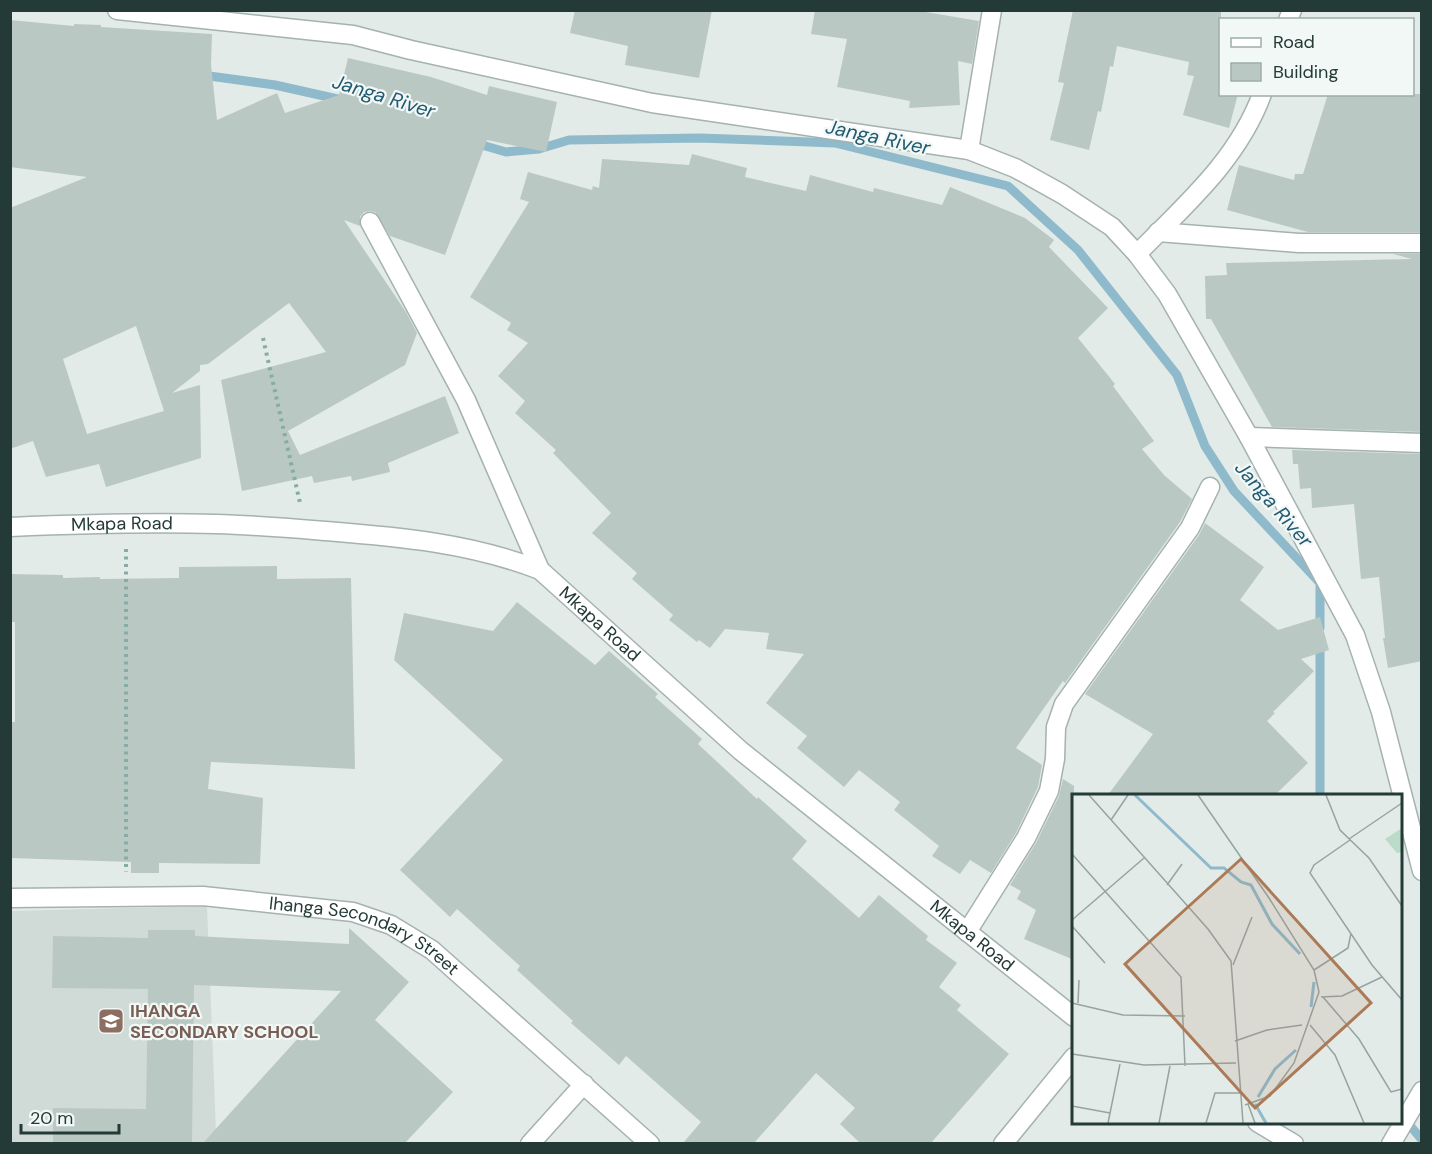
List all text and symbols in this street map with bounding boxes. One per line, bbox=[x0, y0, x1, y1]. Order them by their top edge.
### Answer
legend bbox=[1219, 18, 1414, 96]
text: Road bbox=[1273, 30, 1315, 54]
text: Building bbox=[1273, 60, 1338, 84]
water label: Janga River bbox=[329, 68, 439, 124]
water label: Janga River bbox=[823, 113, 933, 161]
water label: Janga River bbox=[1229, 455, 1319, 553]
street label: Mkapa Road bbox=[71, 511, 173, 537]
street label: Mkapa Road bbox=[554, 581, 646, 667]
inset map bbox=[1072, 794, 1402, 1124]
street label: Ihanga Secondary Street bbox=[268, 891, 464, 981]
street label: Mkapa Road bbox=[925, 895, 1019, 977]
place label: IHANGA SECONDARY SCHOOL bbox=[130, 999, 318, 1044]
school or university icon: IHANGA SECONDARY SCHOOL bbox=[96, 1006, 126, 1036]
scale bar bbox=[21, 1097, 118, 1135]
text: 20 m bbox=[30, 1106, 73, 1130]

